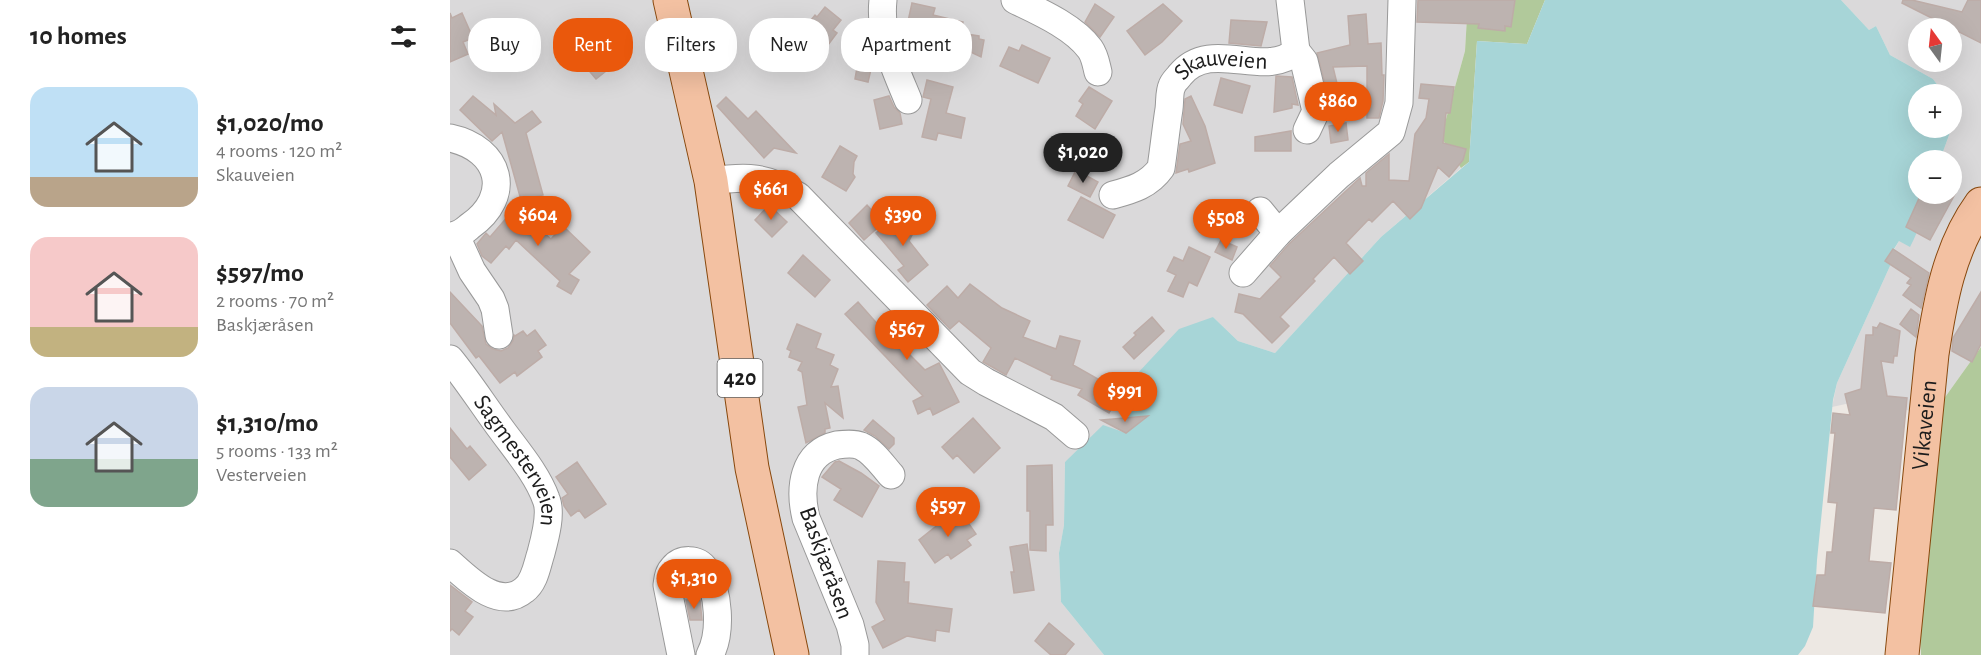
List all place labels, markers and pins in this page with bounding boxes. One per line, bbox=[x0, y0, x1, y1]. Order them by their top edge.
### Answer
pin: $860 bbox=[1302, 82, 1374, 133]
pin: $1,020 bbox=[1034, 133, 1132, 184]
pin: $661 bbox=[735, 170, 807, 221]
pin: $604 bbox=[502, 196, 574, 247]
pin: $390 bbox=[867, 196, 939, 247]
pin: $508 bbox=[1190, 199, 1262, 250]
pin: $567 bbox=[871, 310, 943, 361]
pin: $991 bbox=[1089, 372, 1161, 423]
pin: $597 bbox=[912, 487, 984, 538]
pin: $1,310 bbox=[645, 559, 743, 610]

